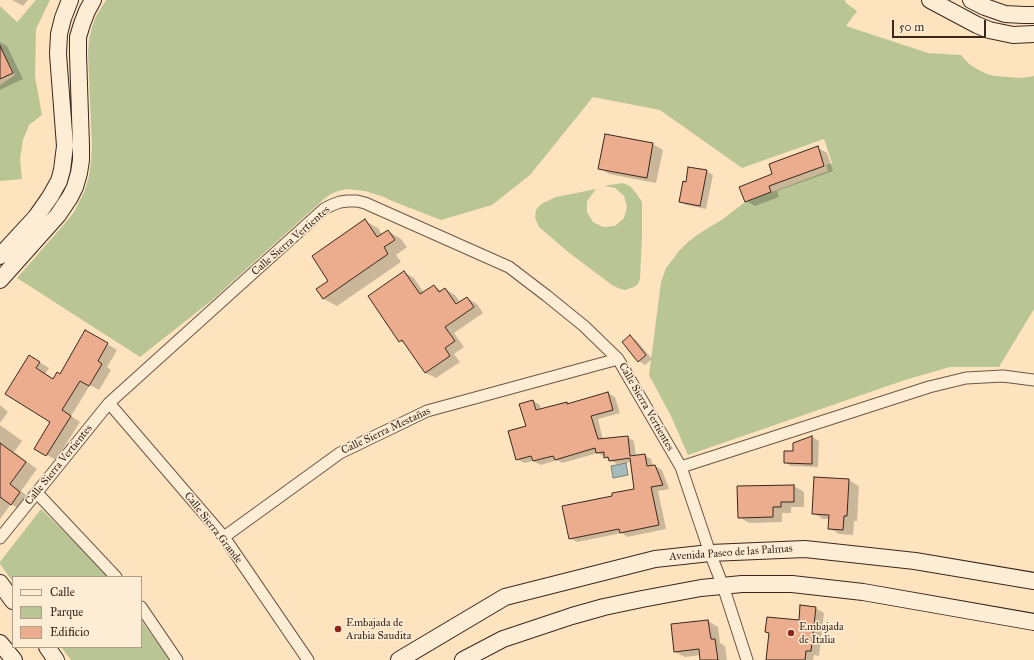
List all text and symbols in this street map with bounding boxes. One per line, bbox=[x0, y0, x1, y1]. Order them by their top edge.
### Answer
scale bar bbox=[894, 12, 988, 38]
text: 50 m bbox=[899, 20, 924, 34]
street label: Calle Sierra Vertientes bbox=[249, 203, 333, 279]
street label: Calle Sierra Vertientes bbox=[615, 361, 677, 453]
street label: Calle Sierra Mestañas bbox=[339, 404, 433, 458]
street label: Calle Sierra Vertientes bbox=[23, 422, 95, 508]
street label: Calle Sierra Grande bbox=[181, 490, 245, 566]
street label: Avenida Paseo de las Palmas bbox=[669, 542, 793, 564]
legend bbox=[12, 576, 142, 648]
text: Calle bbox=[50, 585, 75, 599]
text: Parque bbox=[50, 605, 83, 619]
place label: Embajada de Arabia Saudita bbox=[346, 616, 411, 642]
place label: Embajada de Italia bbox=[799, 620, 844, 646]
marker: Embajada de Arabia Saudita bbox=[333, 624, 343, 634]
text: Edificio bbox=[50, 625, 89, 639]
marker: Embajada de Italia bbox=[786, 628, 796, 638]

